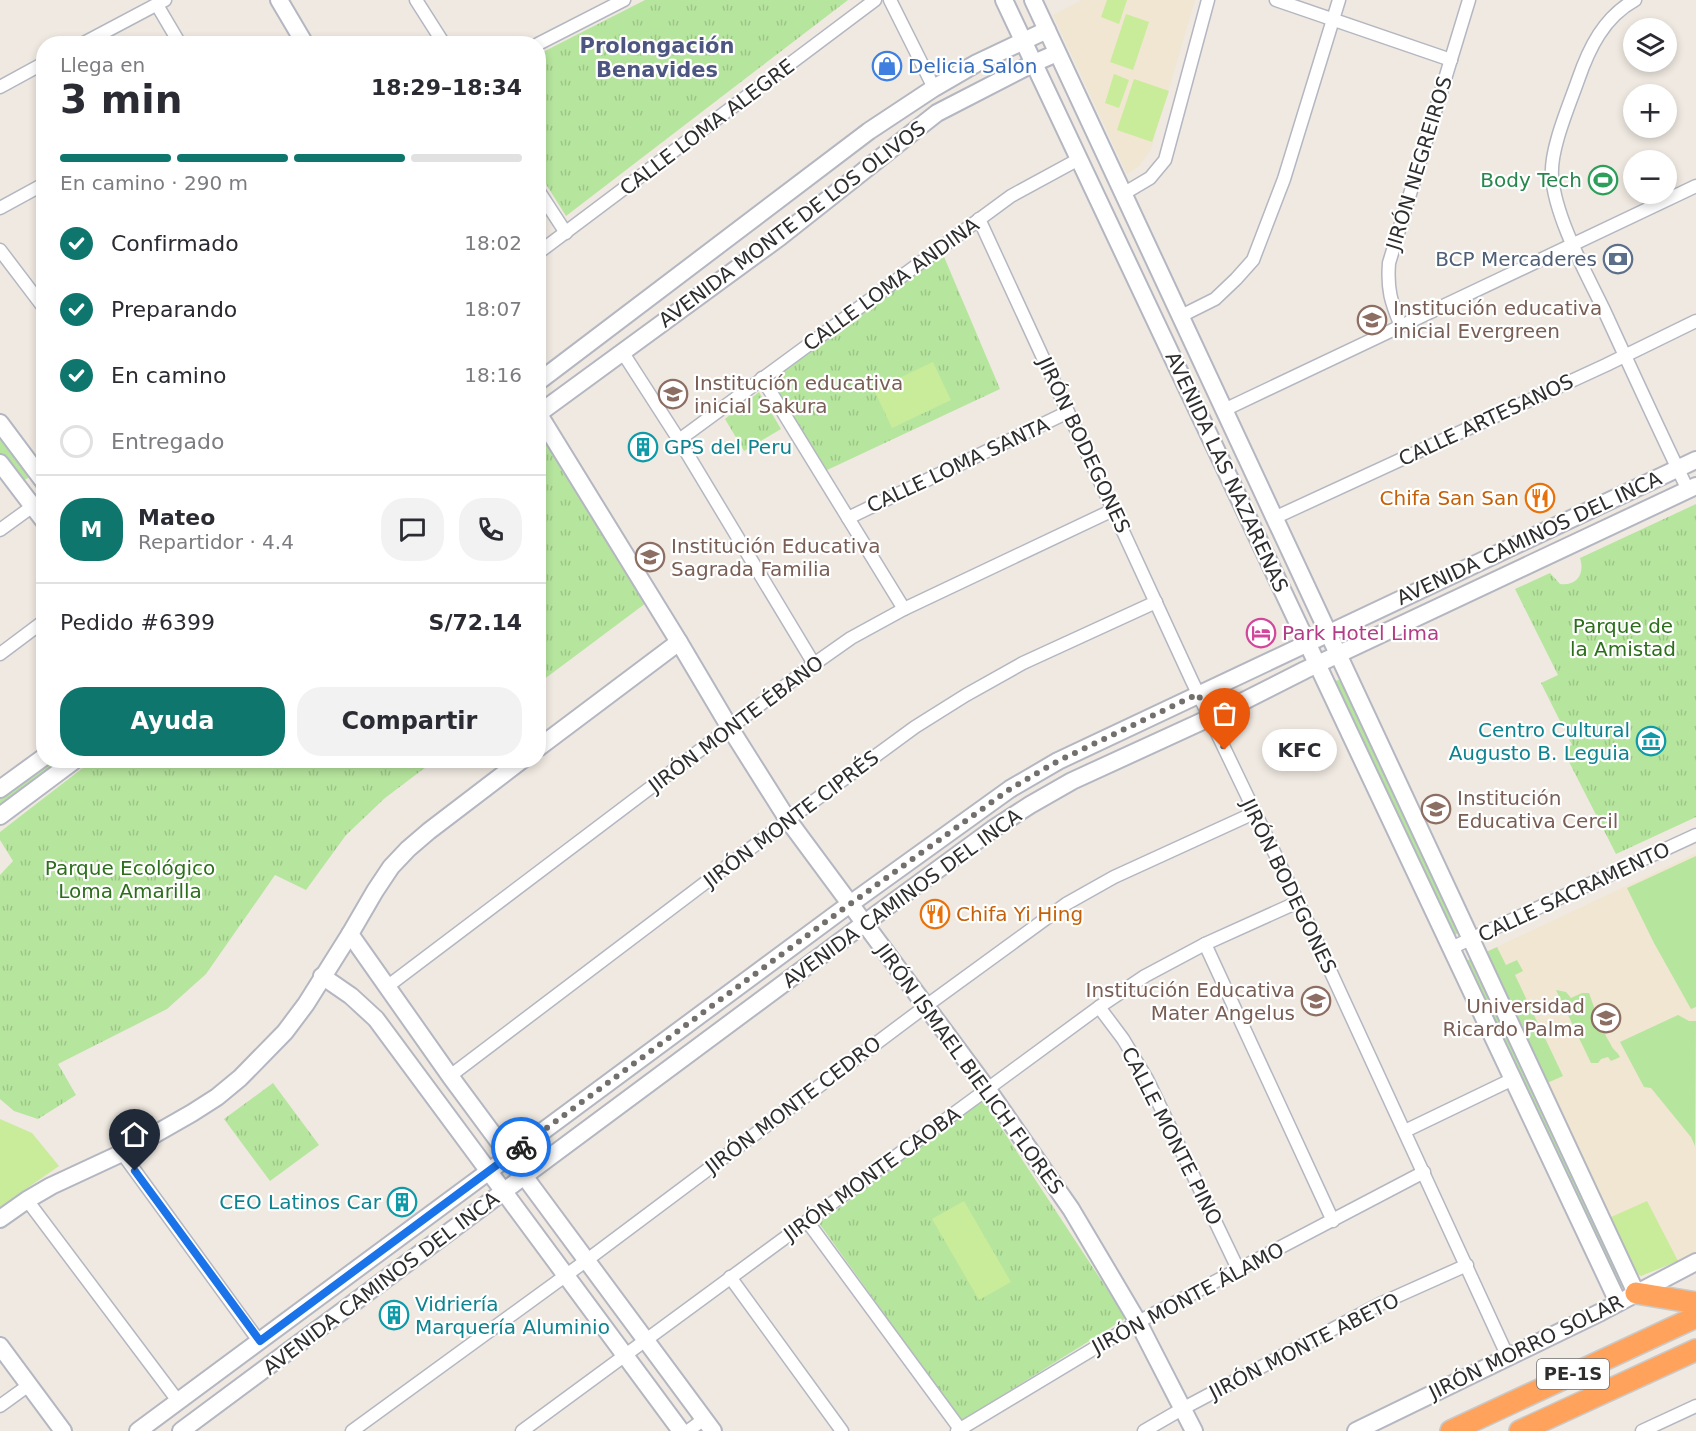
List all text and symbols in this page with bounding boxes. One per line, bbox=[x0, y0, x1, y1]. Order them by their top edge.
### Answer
map controls bbox=[1623, 18, 1677, 204]
button: layers bbox=[1623, 18, 1677, 72]
district label: Prolongación Benavides bbox=[580, 34, 734, 82]
shop icon: Delicia Salon bbox=[871, 50, 903, 82]
text: Llega en bbox=[60, 53, 145, 77]
street label: CALLE LOMA ALEGRE bbox=[615, 54, 799, 200]
place label: Delicia Salon bbox=[908, 54, 1037, 78]
street label: JIRÓN NEGREIROS bbox=[1381, 73, 1457, 255]
text: 18:29–18:34 bbox=[371, 75, 522, 100]
text: 3 min bbox=[60, 77, 182, 122]
button: + bbox=[1623, 84, 1677, 138]
street label: AVENIDA MONTE DE LOS OLIVOS bbox=[654, 116, 930, 332]
button: − bbox=[1623, 150, 1677, 204]
sports icon: Body Tech bbox=[1587, 164, 1619, 196]
place label: Body Tech bbox=[1480, 168, 1582, 192]
text: En camino · 290 m bbox=[60, 171, 248, 195]
street label: CALLE LOMA ANDINA bbox=[799, 212, 984, 356]
icon: check bbox=[60, 227, 93, 260]
text: Confirmado bbox=[111, 231, 239, 256]
text: 18:02 bbox=[464, 231, 522, 255]
bank icon: BCP Mercaderes bbox=[1602, 243, 1634, 275]
place label: BCP Mercaderes bbox=[1435, 247, 1597, 271]
icon: check bbox=[60, 293, 93, 326]
place label: Institución educativa inicial Evergreen bbox=[1393, 296, 1602, 343]
text: Preparando bbox=[111, 297, 237, 322]
text: 18:07 bbox=[464, 297, 522, 321]
school or university icon: Institución educativa inicial Evergreen bbox=[1356, 304, 1388, 336]
street label: AVENIDA LAS NAZARENAS bbox=[1161, 348, 1293, 596]
street label: JIRÓN BODEGONES bbox=[1032, 351, 1135, 537]
icon: check bbox=[60, 359, 93, 392]
text: En camino bbox=[111, 363, 226, 388]
text: 18:16 bbox=[464, 363, 522, 387]
street label: CALLE ARTESANOS bbox=[1395, 369, 1577, 471]
place label: Institución educativa inicial Sakura bbox=[694, 371, 903, 418]
school or university icon: Institución educativa inicial Sakura bbox=[657, 378, 689, 410]
street label: CALLE LOMA SANTA bbox=[863, 412, 1053, 518]
text: Entregado bbox=[111, 429, 224, 454]
building icon: GPS del Peru bbox=[627, 431, 659, 463]
place label: GPS del Peru bbox=[664, 435, 792, 459]
street label: AVENIDA CAMINOS DEL INCA bbox=[1393, 466, 1665, 610]
restaurant icon: Chifa San San bbox=[1524, 482, 1556, 514]
place label: Chifa San San bbox=[1380, 486, 1519, 510]
button: chat bbox=[381, 498, 444, 561]
button: phone bbox=[459, 498, 522, 561]
text: Mateo bbox=[138, 505, 215, 530]
text: M bbox=[81, 517, 102, 542]
text: Repartidor · 4.4 bbox=[138, 530, 294, 554]
place label: Institución Educativa Sagrada Familia bbox=[671, 534, 880, 581]
school or university icon: Institución Educativa Sagrada Familia bbox=[634, 541, 666, 573]
text: Pedido #6399 bbox=[60, 610, 215, 635]
text: S/72.14 bbox=[429, 610, 522, 635]
park label: Parque de la Amistad bbox=[1570, 614, 1676, 661]
hotel icon: Park Hotel Lima bbox=[1245, 617, 1277, 649]
place label: Park Hotel Lima bbox=[1282, 621, 1439, 645]
street label: JIRÓN MONTE ÉBANO bbox=[642, 650, 828, 799]
button: Ayuda bbox=[60, 687, 285, 756]
button: Compartir bbox=[297, 687, 522, 756]
pin bbox=[1199, 688, 1250, 750]
icon: bag bbox=[1208, 697, 1241, 730]
place label: Centro Cultural Augusto B. Leguia bbox=[1449, 718, 1630, 765]
museum icon: Centro Cultural Augusto B. Leguia bbox=[1635, 725, 1667, 757]
callout: KFC bbox=[1261, 729, 1336, 771]
text: KFC bbox=[1278, 738, 1321, 762]
street label: JIRÓN MONTE CIPRÉS bbox=[697, 745, 883, 894]
place label: Institución Educativa Cercil bbox=[1457, 786, 1618, 833]
street label: JIRÓN BODEGONES bbox=[1235, 793, 1342, 977]
school or university icon: Institución Educativa Cercil bbox=[1420, 793, 1452, 825]
street label: AVENIDA CAMINOS DEL INCA bbox=[778, 803, 1026, 993]
street label: CALLE SACRAMENTO bbox=[1474, 837, 1674, 947]
park label: Parque Ecológico Loma Amarilla bbox=[45, 856, 215, 903]
restaurant icon: Chifa Yi Hing bbox=[919, 898, 951, 930]
place label: Chifa Yi Hing bbox=[956, 902, 1083, 926]
street label: JIRÓN ISMAEL BIELICH FLORES bbox=[870, 937, 1069, 1199]
place label: Institución Educativa Mater Angelus bbox=[1086, 978, 1295, 1025]
school or university icon: Institución Educativa Mater Angelus bbox=[1300, 985, 1332, 1017]
place label: Universidad Ricardo Palma bbox=[1442, 994, 1585, 1041]
school or university icon: Universidad Ricardo Palma bbox=[1590, 1002, 1622, 1034]
street label: JIRÓN MONTE CEDRO bbox=[699, 1031, 886, 1180]
street label: CALLE MONTE PINO bbox=[1117, 1043, 1227, 1229]
street label: JIRÓN MONTE CAOBA bbox=[777, 1102, 965, 1247]
pin bbox=[109, 1109, 160, 1171]
courier bbox=[491, 1117, 551, 1177]
icon: home bbox=[118, 1118, 151, 1151]
icon: bike bbox=[505, 1131, 538, 1164]
street label: AVENIDA CAMINOS DEL INCA bbox=[258, 1186, 504, 1380]
building icon: CEO Latinos Car bbox=[386, 1186, 418, 1218]
place label: CEO Latinos Car bbox=[219, 1190, 382, 1214]
street label: JIRÓN MONTE ÁLAMO bbox=[1086, 1237, 1288, 1360]
street label: JIRÓN MONTE ABETO bbox=[1203, 1288, 1403, 1405]
street label: JIRÓN MORRO SOLAR bbox=[1423, 1289, 1627, 1405]
place label: Vidriería Marquería Aluminio bbox=[415, 1292, 610, 1339]
building icon: Vidriería Marquería Aluminio bbox=[378, 1299, 410, 1331]
road number: PE-1S bbox=[1537, 1359, 1609, 1389]

